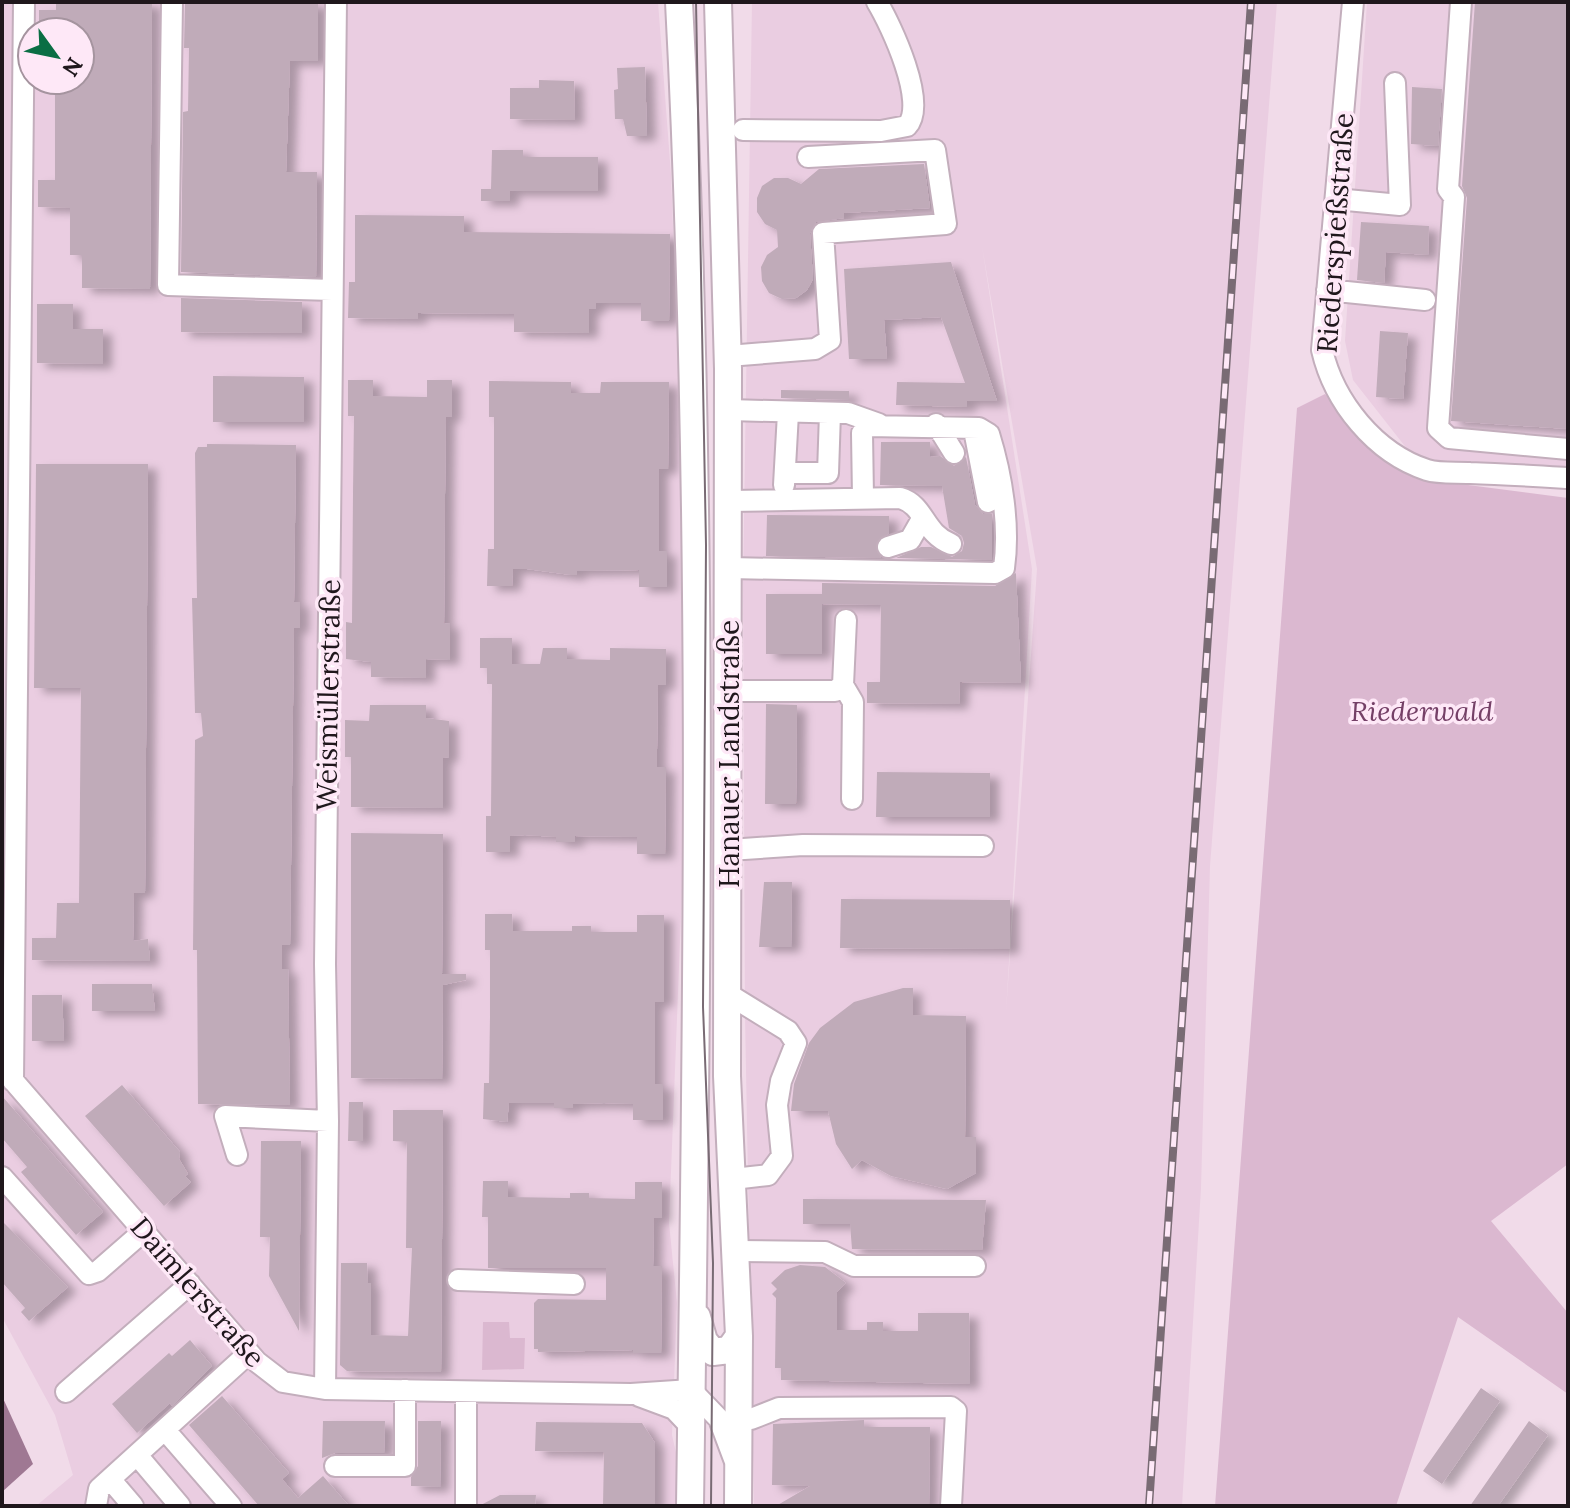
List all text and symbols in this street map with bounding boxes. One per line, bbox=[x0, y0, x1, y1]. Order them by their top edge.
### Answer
north arrow bbox=[16, 16, 96, 96]
text: N bbox=[56, 52, 89, 82]
street label: Riederspießstraße bbox=[1309, 112, 1361, 354]
street label: Weismüllerstraße bbox=[308, 579, 348, 811]
street label: Hanauer Landstraße bbox=[711, 620, 747, 888]
park label: Riederwald bbox=[1351, 693, 1494, 729]
street label: Daimlerstraße bbox=[123, 1209, 273, 1375]

